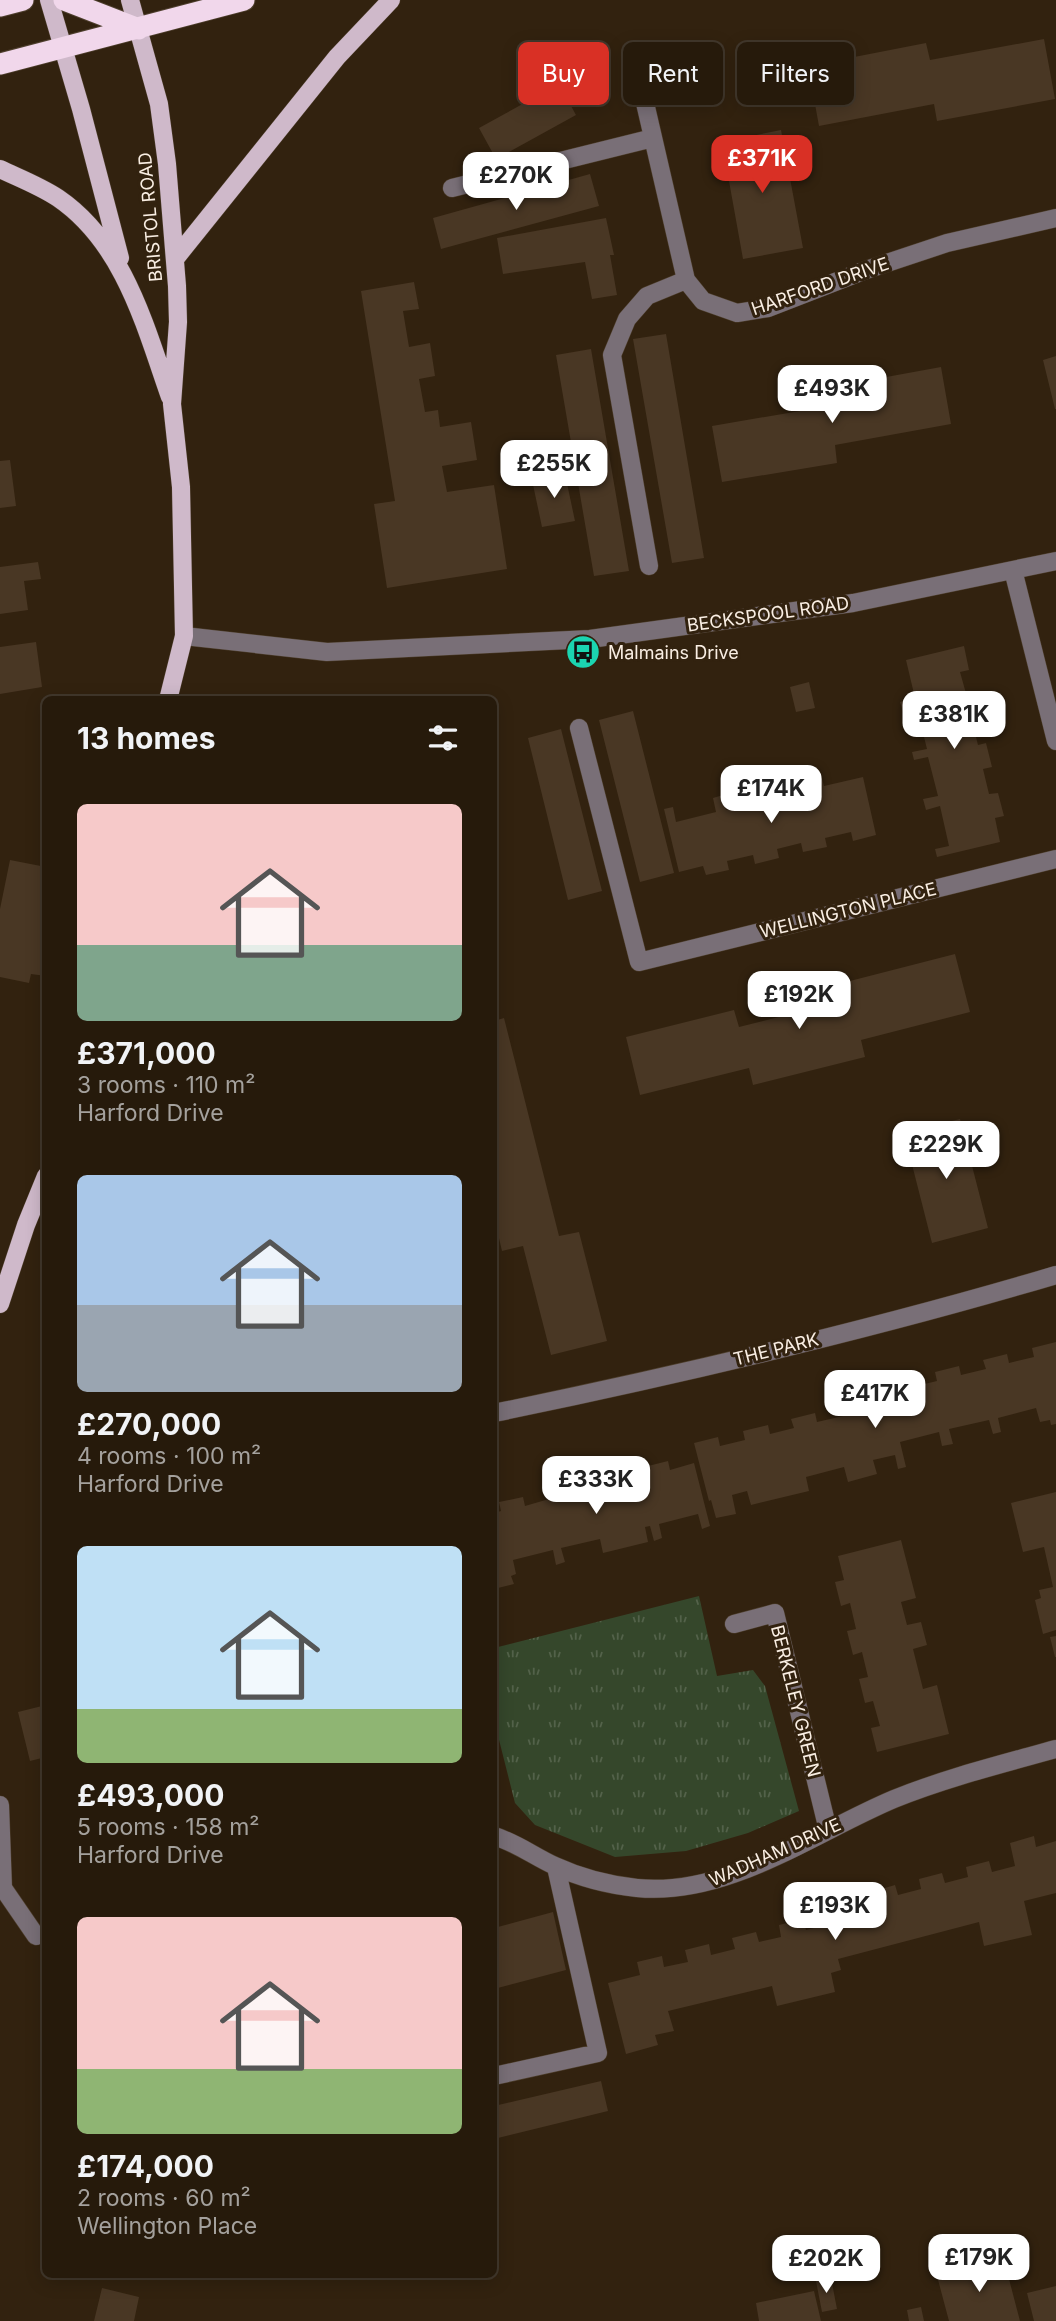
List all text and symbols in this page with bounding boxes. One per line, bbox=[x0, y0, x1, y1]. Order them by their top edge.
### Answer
chip: Buy bbox=[518, 42, 609, 105]
chip: Rent bbox=[623, 42, 723, 105]
chip: Filters bbox=[737, 42, 854, 105]
pin: £371K bbox=[713, 136, 811, 195]
text: £371K bbox=[727, 144, 797, 172]
street label: BRISTOL ROAD bbox=[134, 151, 166, 283]
pin: £270K bbox=[467, 152, 565, 212]
text: £270K bbox=[479, 161, 553, 189]
street label: HARFORD DRIVE bbox=[748, 253, 892, 319]
pin: £493K bbox=[783, 366, 881, 425]
text: £493K bbox=[794, 374, 870, 402]
pin: £255K bbox=[505, 440, 603, 500]
text: £255K bbox=[516, 449, 592, 477]
street label: BECKSPOOL ROAD bbox=[686, 592, 850, 636]
bus stop icon: Malmains Drive bbox=[564, 633, 602, 671]
place label: Malmains Drive bbox=[608, 642, 739, 663]
pin: £381K bbox=[905, 692, 1003, 751]
text: £381K bbox=[919, 700, 989, 728]
icon: filters bbox=[424, 719, 462, 757]
text: 13 homes bbox=[77, 720, 216, 756]
pin: £174K bbox=[722, 766, 820, 825]
text: £174K bbox=[737, 774, 805, 802]
icon: home bbox=[207, 850, 333, 976]
street label: WELLINGTON PLACE bbox=[758, 878, 938, 942]
pin: £192K bbox=[750, 972, 848, 1031]
text: £192K bbox=[764, 980, 834, 1008]
text: £371,000 bbox=[77, 1035, 216, 1071]
text: 3 rooms · 110 m² bbox=[77, 1071, 255, 1099]
text: Harford Drive bbox=[77, 1099, 224, 1127]
pin: £229K bbox=[897, 1122, 995, 1181]
text: £229K bbox=[908, 1130, 984, 1158]
icon: home bbox=[207, 1221, 333, 1347]
street label: THE PARK bbox=[731, 1328, 821, 1370]
pin: £417K bbox=[826, 1370, 924, 1430]
text: £417K bbox=[840, 1379, 910, 1407]
text: £270,000 bbox=[77, 1406, 221, 1442]
text: 4 rooms · 100 m² bbox=[77, 1442, 261, 1470]
pin: £333K bbox=[547, 1456, 645, 1516]
text: £333K bbox=[558, 1465, 634, 1493]
text: Harford Drive bbox=[77, 1470, 224, 1498]
icon: home bbox=[207, 1592, 333, 1718]
street label: BERKELEY GREEN bbox=[767, 1623, 825, 1779]
text: £493,000 bbox=[77, 1777, 225, 1813]
text: 5 rooms · 158 m² bbox=[77, 1813, 260, 1841]
street label: WADHAM DRIVE bbox=[706, 1814, 844, 1890]
text: Harford Drive bbox=[77, 1841, 224, 1869]
pin: £193K bbox=[786, 1882, 884, 1942]
text: £193K bbox=[800, 1891, 870, 1919]
icon: home bbox=[207, 1963, 333, 2089]
text: £174,000 bbox=[77, 2148, 214, 2184]
text: 2 rooms · 60 m² bbox=[77, 2184, 251, 2212]
text: Wellington Place bbox=[77, 2212, 257, 2240]
pin: £179K bbox=[930, 2234, 1028, 2294]
pin: £202K bbox=[777, 2236, 875, 2295]
text: £179K bbox=[944, 2243, 1014, 2271]
text: £202K bbox=[788, 2244, 864, 2272]

